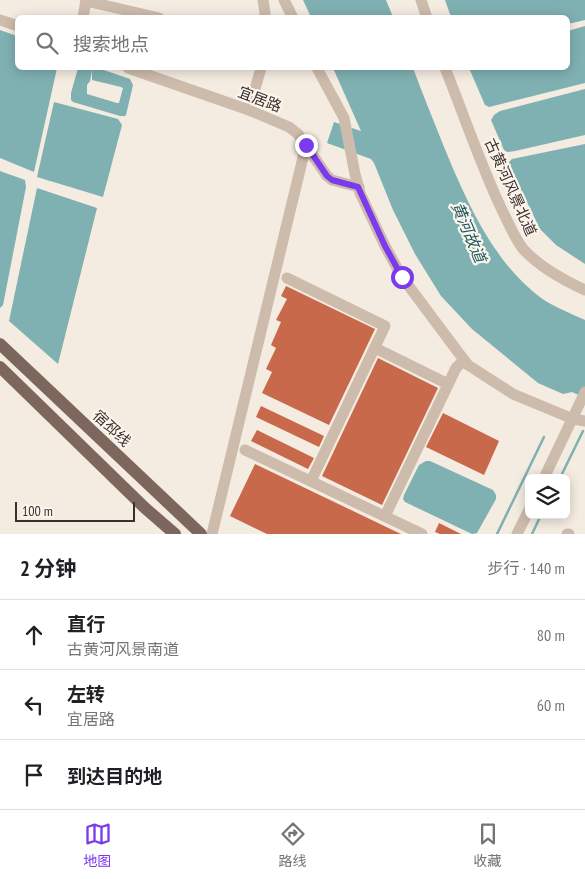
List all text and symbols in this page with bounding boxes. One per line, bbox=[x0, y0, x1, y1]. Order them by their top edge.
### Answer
search box bbox=[15, 15, 570, 70]
icon: search bbox=[33, 29, 61, 57]
text: 搜索地点 bbox=[73, 32, 149, 56]
street label: 宜居路 bbox=[236, 82, 284, 116]
route end bbox=[295, 134, 318, 157]
street label: 古黄河风景北道 bbox=[481, 135, 541, 239]
water label: 黄河故道 bbox=[447, 199, 491, 267]
route start bbox=[391, 266, 414, 289]
street label: 宿邳线 bbox=[89, 406, 135, 450]
map controls bbox=[525, 474, 570, 519]
button: layers bbox=[525, 474, 570, 519]
scale bar bbox=[15, 499, 135, 522]
text: 100 m bbox=[22, 502, 53, 520]
text: 2 分钟 bbox=[20, 555, 76, 582]
text: 步行 · 140 m bbox=[487, 558, 565, 578]
text: 直行 bbox=[67, 612, 105, 636]
icon: ahead bbox=[20, 621, 48, 649]
text: 80 m bbox=[537, 625, 565, 645]
text: 古黄河风景南道 bbox=[67, 639, 179, 659]
text: 左转 bbox=[67, 682, 105, 706]
icon: left bbox=[20, 691, 48, 719]
text: 60 m bbox=[537, 695, 565, 715]
text: 宜居路 bbox=[67, 709, 115, 729]
icon: arrive bbox=[20, 761, 48, 789]
text: 到达目的地 bbox=[67, 764, 162, 788]
tab: 地图 bbox=[84, 820, 112, 870]
tab: 路线 bbox=[279, 820, 307, 870]
tab: 收藏 bbox=[474, 820, 502, 870]

